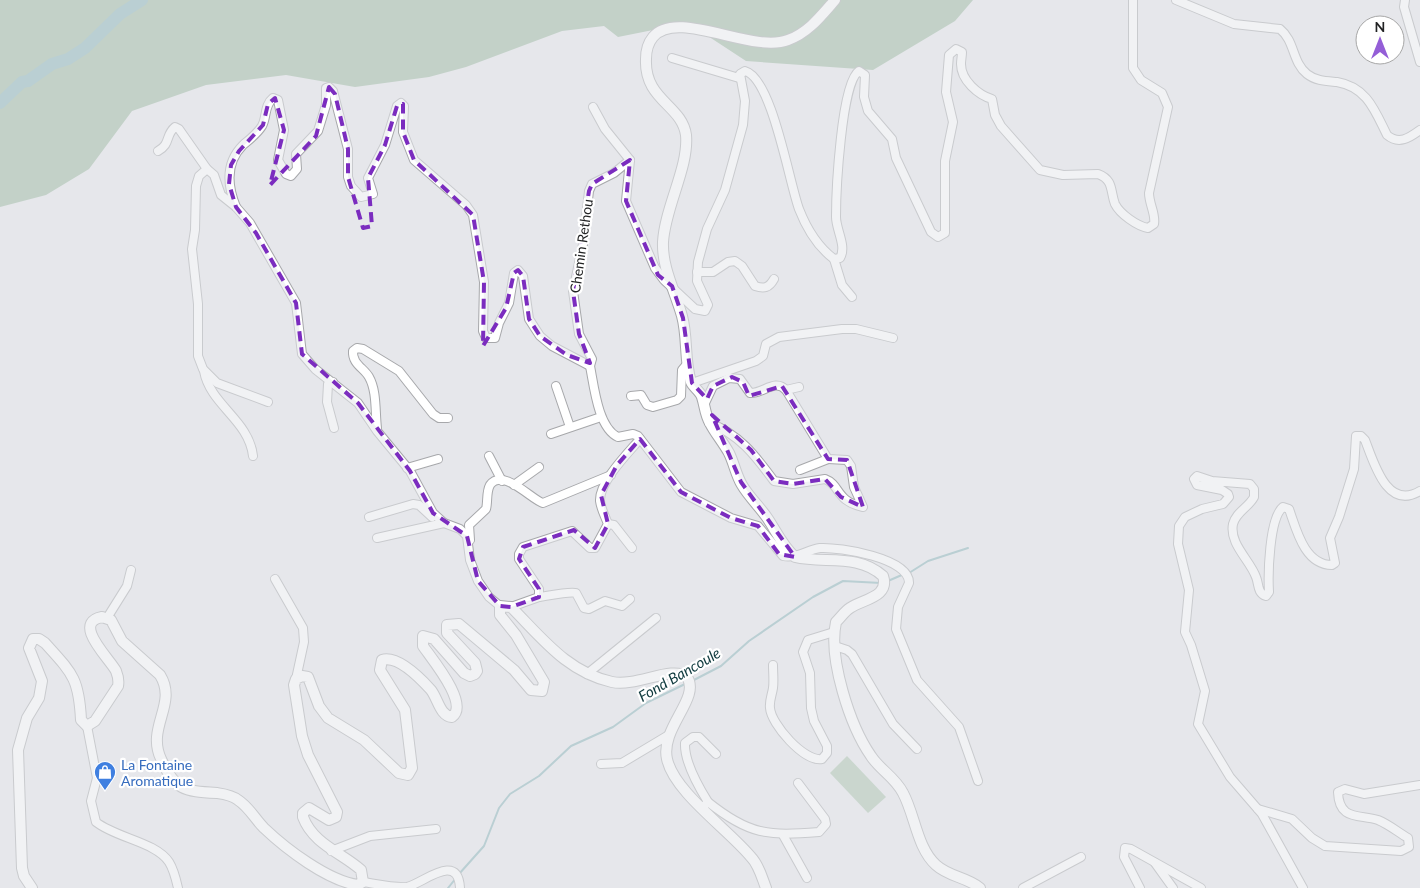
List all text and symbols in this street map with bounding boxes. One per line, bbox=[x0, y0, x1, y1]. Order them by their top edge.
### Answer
north arrow bbox=[1355, 15, 1405, 65]
text: N bbox=[1375, 18, 1385, 35]
street label: Chemin Rethou bbox=[566, 198, 596, 294]
water label: Fond Bancoule bbox=[635, 643, 723, 705]
place label: La Fontaine Aromatique bbox=[121, 756, 193, 789]
shop icon: La Fontaine Aromatique bbox=[93, 760, 117, 791]

